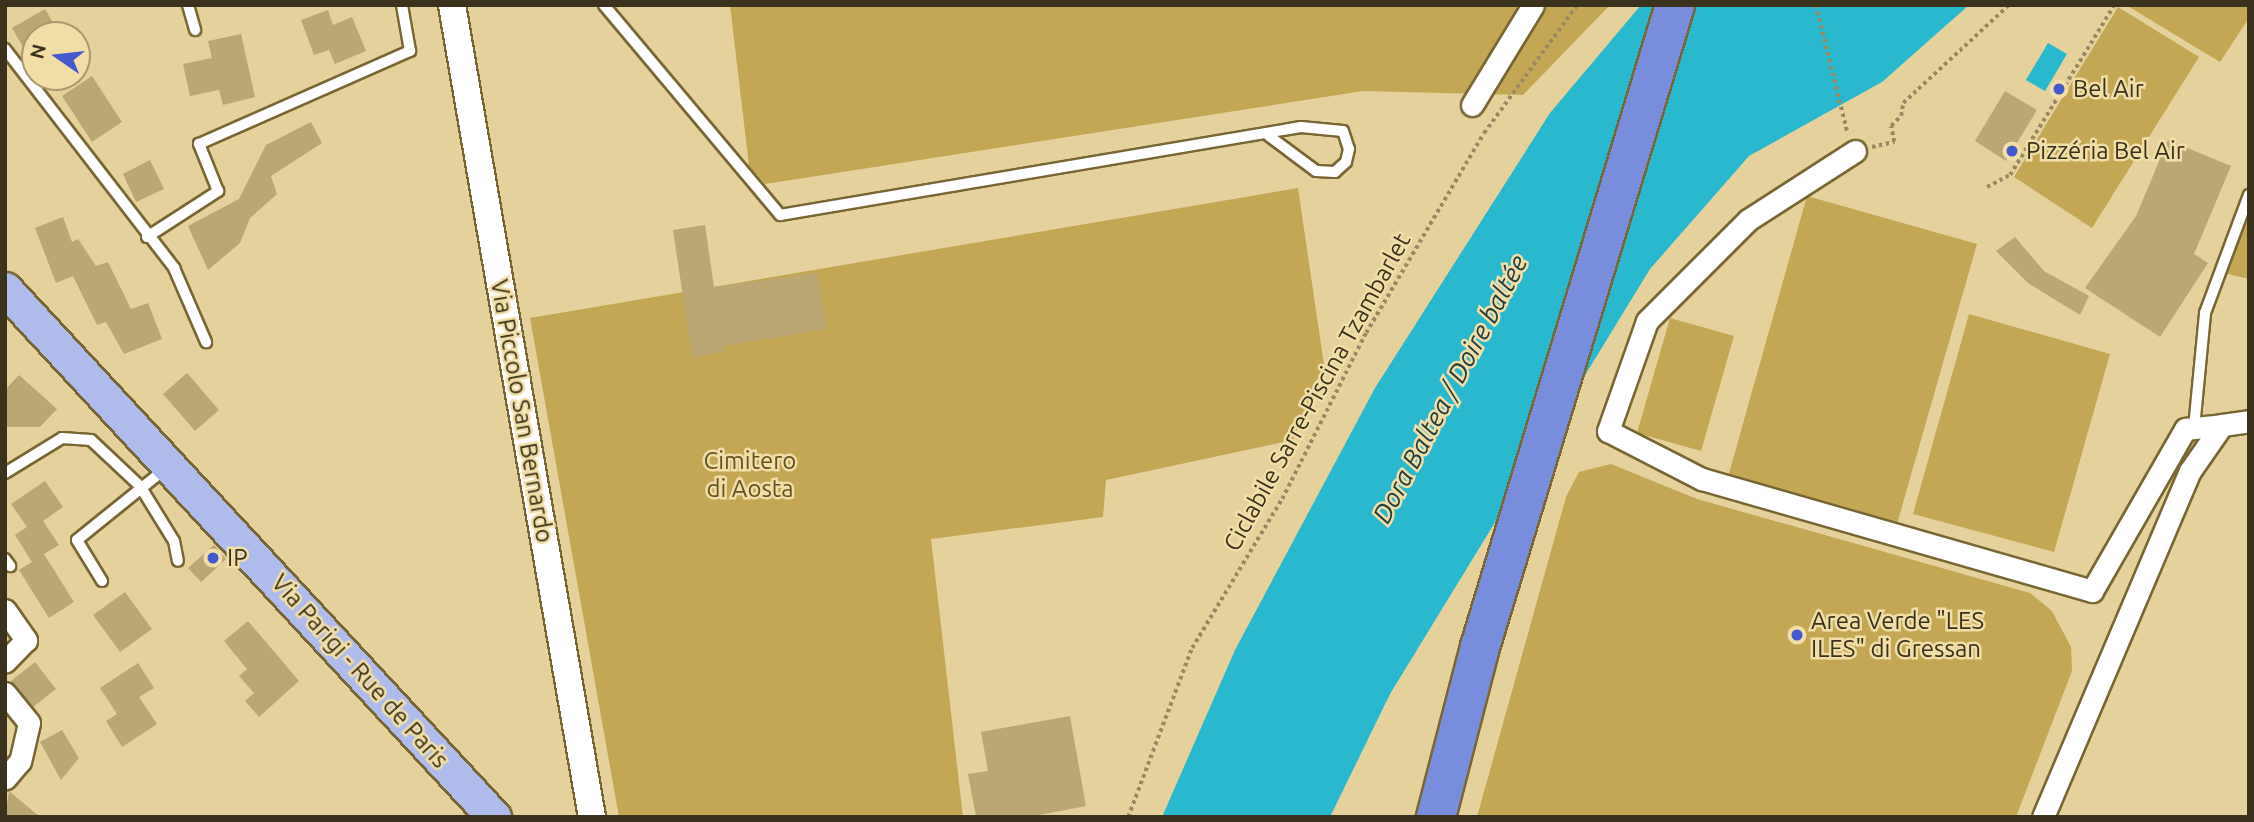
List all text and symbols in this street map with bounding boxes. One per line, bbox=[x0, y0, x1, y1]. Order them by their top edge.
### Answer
north arrow bbox=[21, 21, 91, 91]
text: N bbox=[25, 42, 50, 61]
place label: Bel Air bbox=[2073, 75, 2144, 103]
marker: Bel Air bbox=[2051, 81, 2067, 97]
place label: Pizzéria Bel Air bbox=[2026, 137, 2185, 165]
marker: Pizzéria Bel Air bbox=[2004, 143, 2020, 159]
street label: Ciclabile Sarre-Piscina Tzambarlet bbox=[1217, 228, 1417, 556]
water label: Dora Baltea / Doire baltée bbox=[1366, 250, 1534, 528]
street label: Via Piccolo San Bernardo bbox=[485, 277, 559, 545]
park label: Cimitero di Aosta bbox=[704, 447, 796, 503]
place label: IP bbox=[227, 544, 247, 572]
marker: IP bbox=[205, 550, 221, 566]
street label: Via Parigi - Rue de Paris bbox=[265, 568, 455, 774]
place label: Area Verde "LES ILES" di Gressan bbox=[1811, 607, 1984, 663]
marker: Area Verde "LES ILES" di Gressan bbox=[1789, 627, 1805, 643]

